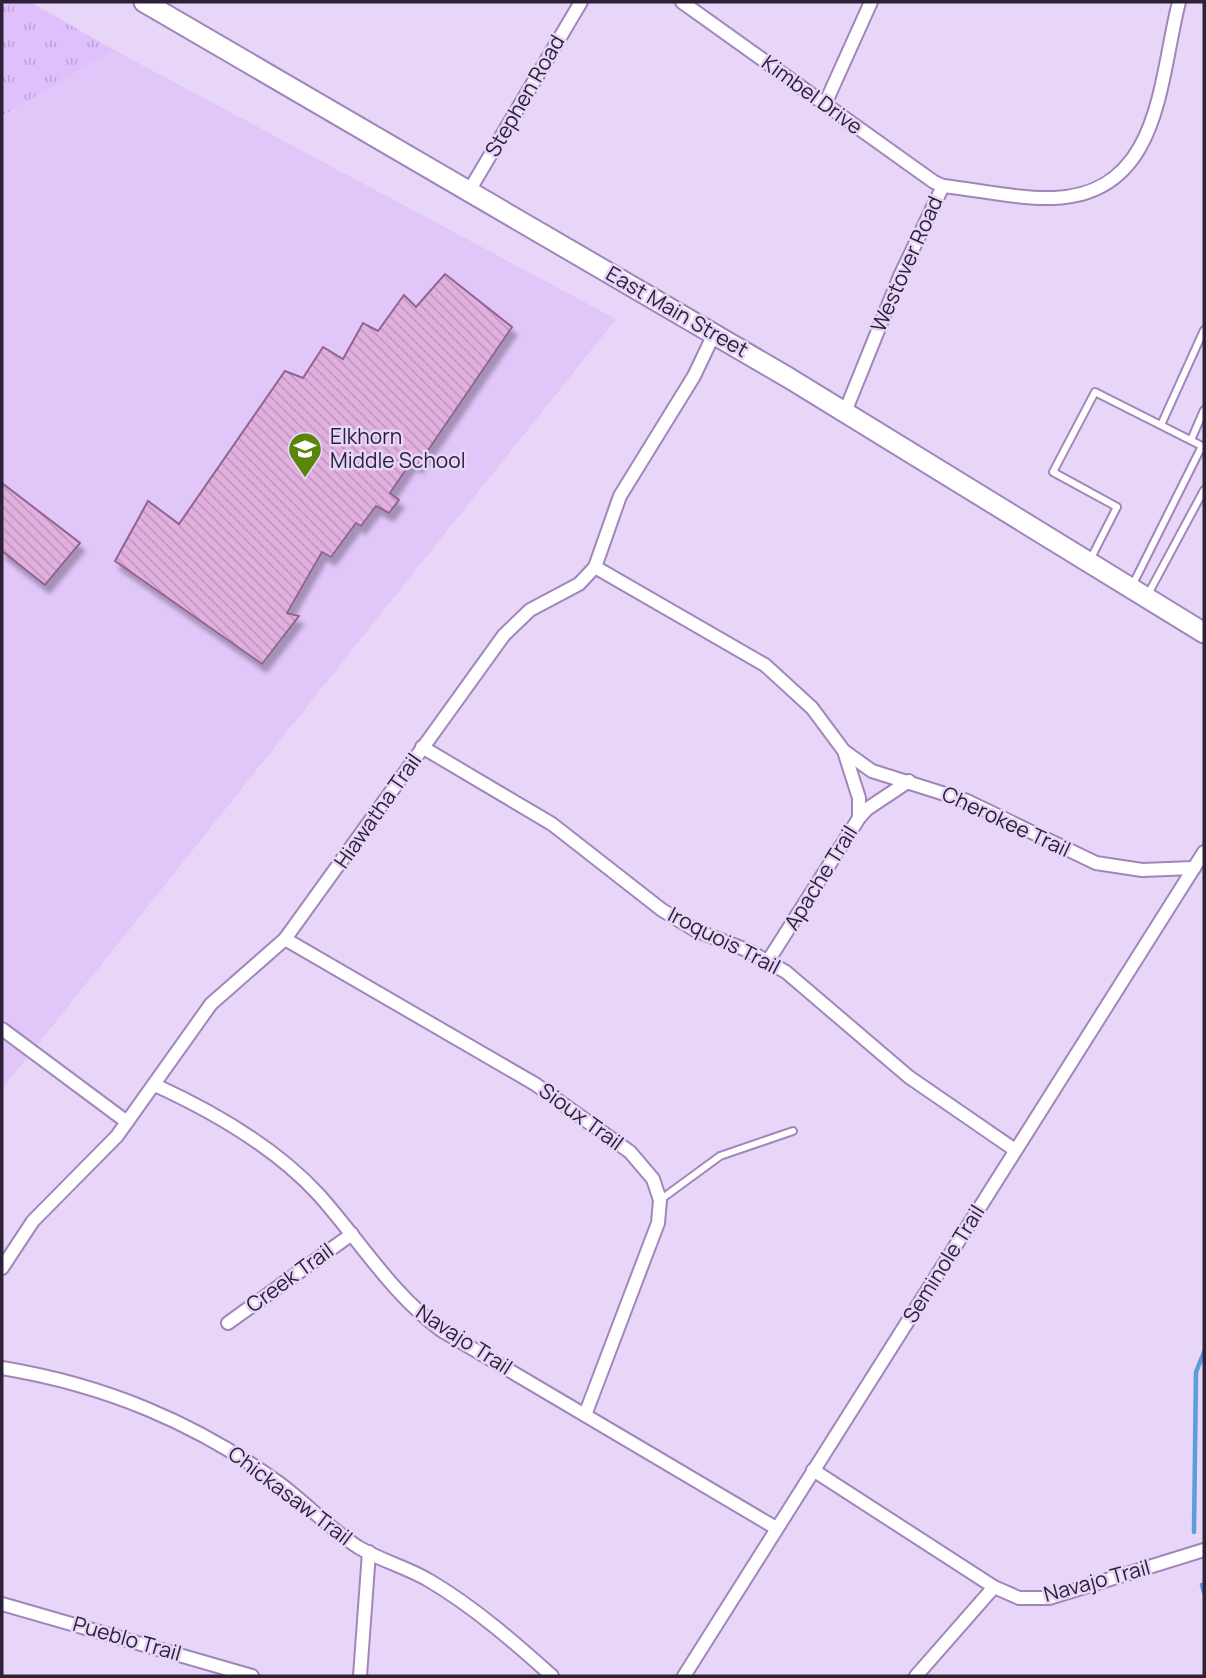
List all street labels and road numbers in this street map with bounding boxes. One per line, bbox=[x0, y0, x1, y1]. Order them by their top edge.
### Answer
street label: Stephen Road bbox=[478, 30, 570, 161]
street label: Kimbel Drive bbox=[757, 48, 869, 140]
street label: Westover Road bbox=[864, 191, 949, 336]
street label: East Main Street bbox=[601, 259, 754, 363]
street label: Hiawatha Trail bbox=[327, 747, 427, 874]
street label: Cherokee Trail bbox=[938, 779, 1075, 863]
street label: Apache Trail bbox=[777, 820, 863, 935]
street label: Iroquois Trail bbox=[664, 900, 785, 980]
street label: Sioux Trail bbox=[534, 1076, 630, 1156]
street label: Seminole Trail bbox=[896, 1199, 991, 1328]
street label: Creek Trail bbox=[240, 1236, 339, 1318]
street label: Navajo Trail bbox=[411, 1298, 518, 1381]
street label: Chickasaw Trail bbox=[223, 1439, 358, 1551]
street label: Navajo Trail bbox=[1040, 1552, 1153, 1608]
street label: Pueblo Trail bbox=[70, 1609, 185, 1667]

